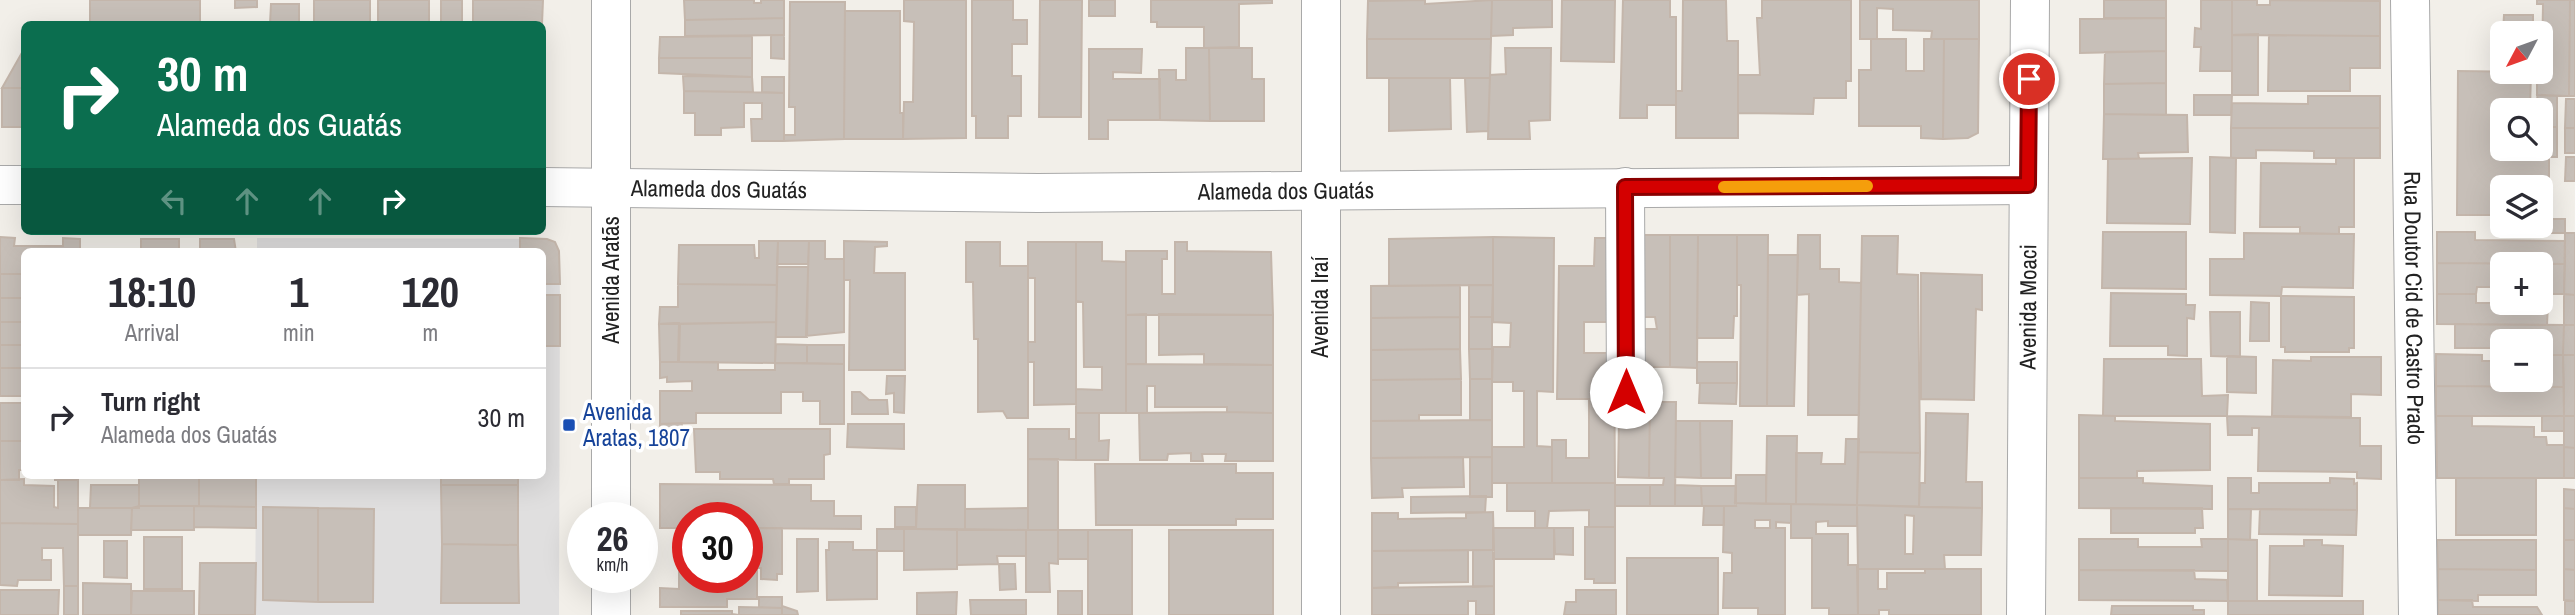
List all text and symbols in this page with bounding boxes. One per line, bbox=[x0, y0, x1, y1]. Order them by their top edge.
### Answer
north arrow bbox=[2490, 21, 2553, 84]
map controls bbox=[2490, 21, 2553, 392]
text: 30 m bbox=[157, 40, 249, 106]
icon: right bbox=[42, 49, 133, 140]
pin bbox=[1999, 49, 2059, 109]
icon: arrive bbox=[2010, 60, 2048, 98]
button: search bbox=[2490, 98, 2553, 161]
text: Alameda dos Guatás bbox=[157, 103, 402, 146]
street label: Rua Doutor Cid de Castro Prado bbox=[2397, 171, 2432, 445]
street label: Alameda dos Guatás bbox=[630, 172, 807, 205]
street label: Alameda dos Guatás bbox=[1197, 174, 1374, 207]
button: layers bbox=[2490, 175, 2553, 238]
icon: left bbox=[155, 182, 193, 220]
icon: ahead bbox=[228, 182, 266, 220]
icon: ahead bbox=[301, 182, 339, 220]
icon: right bbox=[374, 182, 412, 220]
street label: Avenida Aratãs bbox=[595, 216, 626, 345]
street label: Avenida Moaci bbox=[2012, 244, 2043, 371]
button: + bbox=[2490, 252, 2553, 315]
street label: Avenida Iraí bbox=[1304, 256, 1335, 359]
text: 18:10 bbox=[108, 264, 196, 320]
text: 1 bbox=[289, 264, 308, 320]
text: 120 bbox=[402, 264, 459, 320]
text: Arrival bbox=[125, 317, 179, 348]
text: min bbox=[283, 317, 315, 348]
text: m bbox=[422, 317, 438, 348]
button: − bbox=[2490, 329, 2553, 392]
position arrow bbox=[1589, 355, 1663, 429]
text: Turn right bbox=[101, 384, 200, 419]
place label: Avenida Aratas, 1807 bbox=[582, 396, 690, 453]
icon: right bbox=[42, 398, 80, 436]
text: 30 m bbox=[478, 400, 525, 435]
marker: Avenida Aratas, 1807 bbox=[561, 417, 577, 433]
text: Alameda dos Guatás bbox=[101, 419, 277, 450]
speed limit sign: 30 bbox=[672, 502, 763, 593]
text: 26 bbox=[597, 515, 628, 562]
text: km/h bbox=[597, 552, 629, 577]

